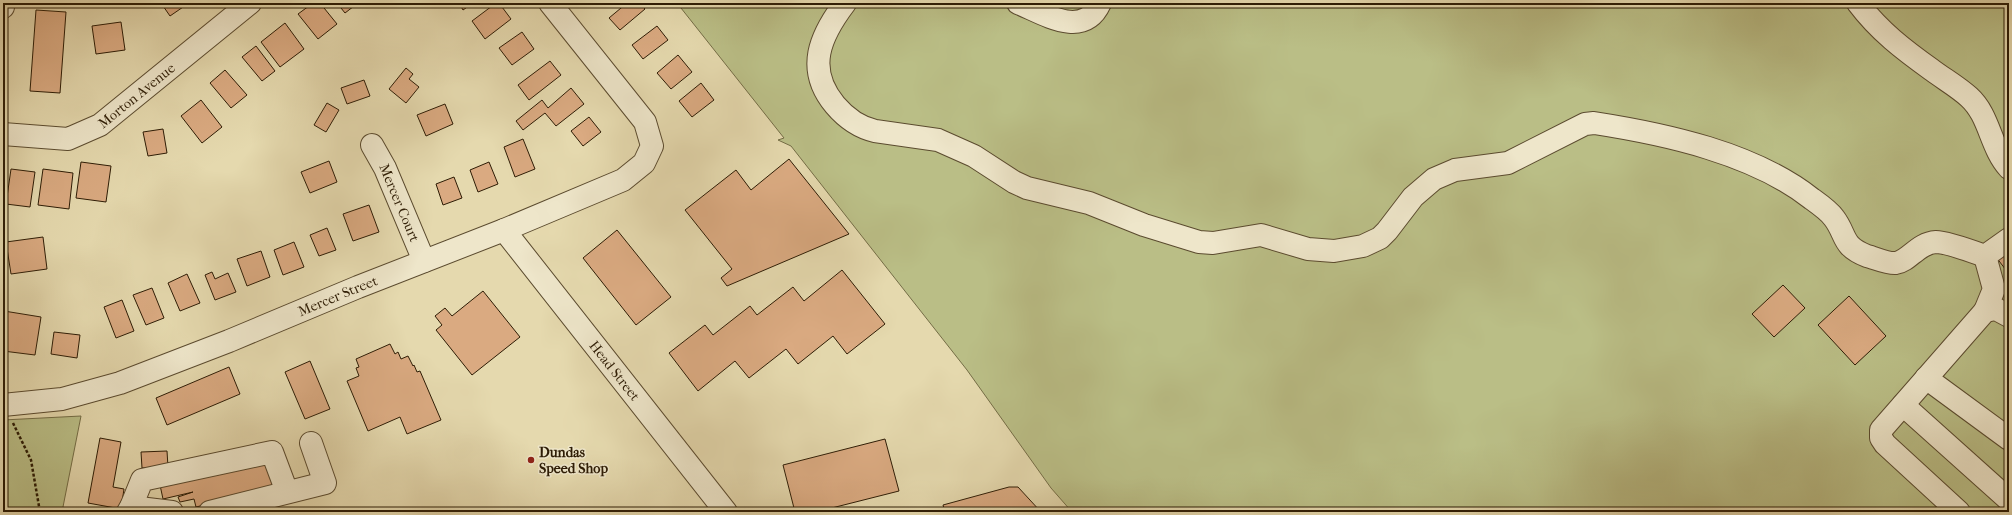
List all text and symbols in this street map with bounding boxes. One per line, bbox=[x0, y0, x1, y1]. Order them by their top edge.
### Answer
street label: Morton Avenue bbox=[94, 59, 178, 132]
street label: Mercer Court bbox=[376, 161, 423, 244]
street label: Mercer Street bbox=[295, 272, 380, 320]
street label: Head Street bbox=[586, 337, 644, 404]
place label: Dundas Speed Shop bbox=[539, 444, 608, 477]
marker: Dundas Speed Shop bbox=[526, 455, 536, 465]

